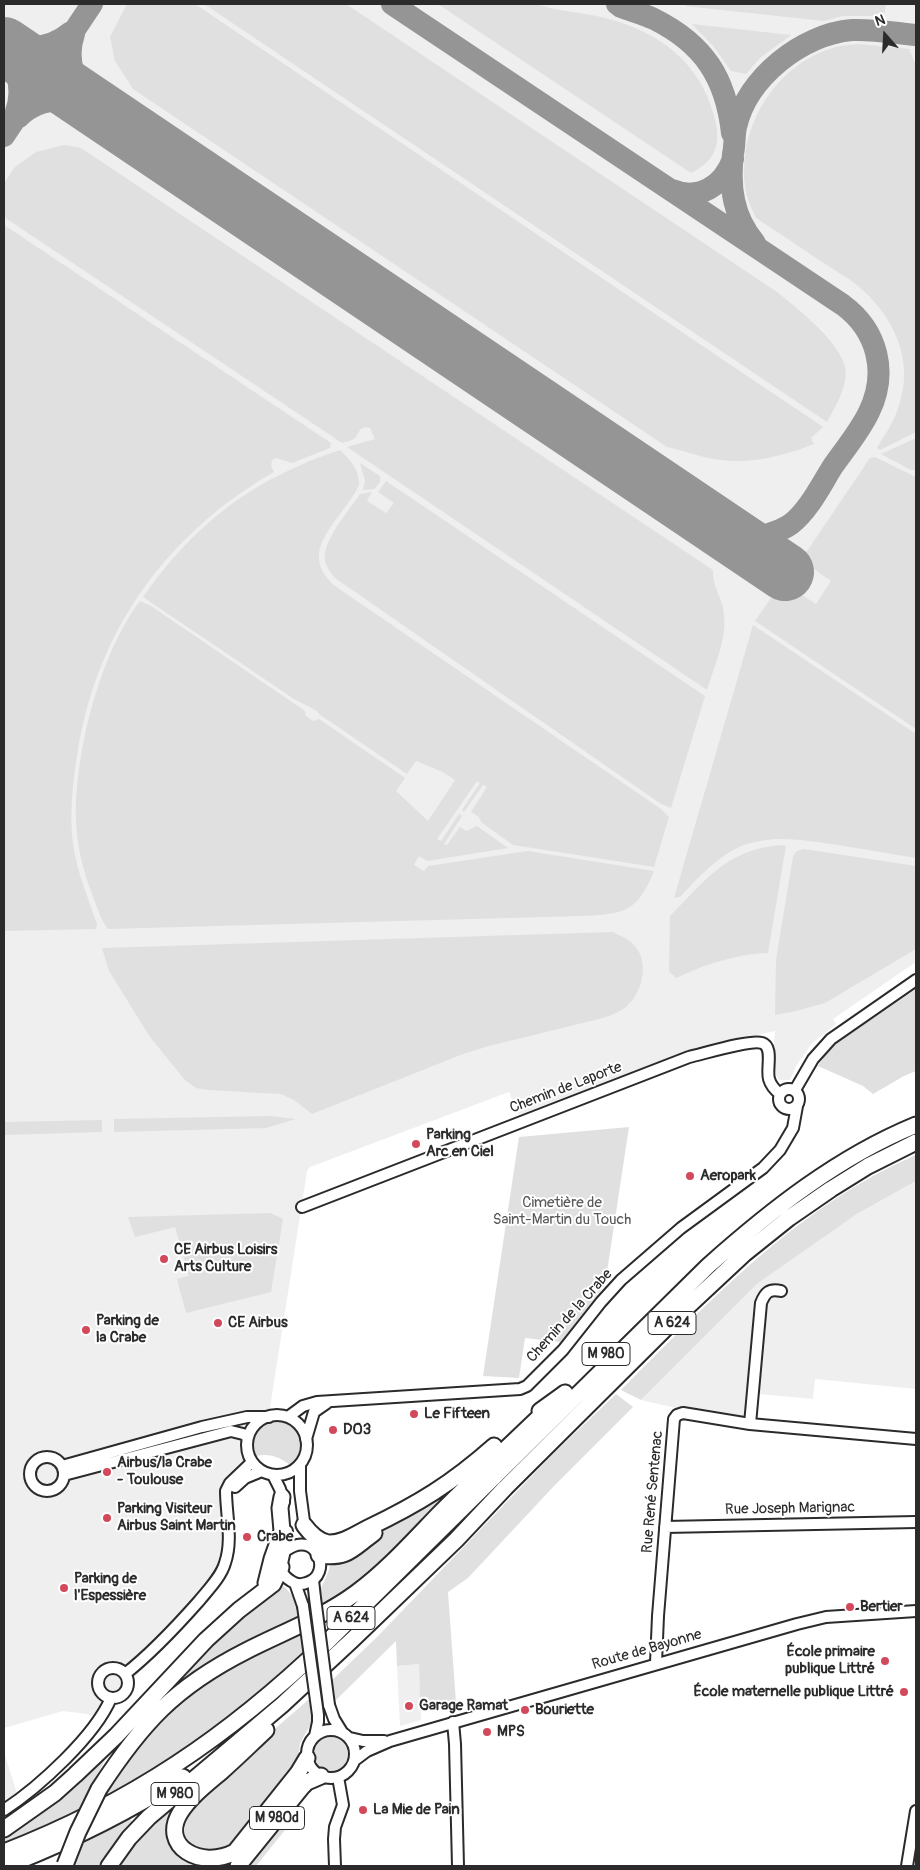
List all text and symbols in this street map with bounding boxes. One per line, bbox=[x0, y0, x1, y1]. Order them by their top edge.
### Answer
north arrow bbox=[860, 10, 910, 60]
text: N bbox=[873, 11, 887, 30]
street label: Chemin de Laporte bbox=[507, 1058, 625, 1118]
place label: Parking Arc en Ciel bbox=[426, 1126, 494, 1161]
marker: Parking Arc en Ciel bbox=[410, 1138, 422, 1150]
place label: Aeropark bbox=[700, 1167, 756, 1185]
marker: Aeropark bbox=[684, 1170, 696, 1182]
park label: Cimetière de Saint-Martin du Touch bbox=[493, 1194, 631, 1229]
place label: CE Airbus Loisirs Arts Culture bbox=[174, 1241, 278, 1276]
marker: CE Airbus Loisirs Arts Culture bbox=[158, 1253, 170, 1265]
street label: Chemin de la Crabe bbox=[523, 1266, 617, 1366]
place label: Parking de la Crabe bbox=[96, 1312, 159, 1347]
road number: A 624 bbox=[648, 1312, 696, 1335]
place label: CE Airbus bbox=[228, 1314, 288, 1332]
marker: CE Airbus bbox=[212, 1317, 224, 1329]
marker: Parking de la Crabe bbox=[80, 1324, 92, 1336]
road number: M 980 bbox=[582, 1342, 630, 1366]
place label: Le Fifteen bbox=[424, 1405, 490, 1423]
marker: Le Fifteen bbox=[408, 1408, 420, 1420]
place label: D03 bbox=[343, 1421, 371, 1439]
marker: D03 bbox=[327, 1424, 339, 1436]
street label: Rue René Sentenac bbox=[639, 1430, 667, 1554]
place label: Airbus/la Crabe - Toulouse bbox=[117, 1454, 212, 1489]
marker: Airbus/la Crabe - Toulouse bbox=[101, 1466, 113, 1478]
street label: Rue Joseph Marignac bbox=[725, 1499, 855, 1519]
place label: Parking Visiteur Airbus Saint Martin bbox=[117, 1500, 236, 1535]
marker: Parking Visiteur Airbus Saint Martin bbox=[101, 1512, 113, 1524]
place label: Crabe bbox=[257, 1528, 293, 1546]
marker: Crabe bbox=[241, 1531, 253, 1543]
place label: Parking de l'Espessière bbox=[74, 1570, 146, 1605]
marker: Parking de l'Espessière bbox=[58, 1582, 70, 1594]
place label: Bertier bbox=[860, 1598, 903, 1616]
marker: Bertier bbox=[844, 1601, 856, 1613]
road number: A 624 bbox=[327, 1606, 375, 1630]
street label: Route de Bayonne bbox=[590, 1626, 704, 1674]
place label: École primaire publique Littré bbox=[785, 1643, 875, 1678]
marker: École primaire publique Littré bbox=[879, 1655, 891, 1667]
place label: École maternelle publique Littré bbox=[693, 1683, 894, 1701]
marker: École maternelle publique Littré bbox=[898, 1686, 910, 1698]
place label: Garage Ramat bbox=[419, 1697, 508, 1715]
marker: Garage Ramat bbox=[403, 1700, 415, 1712]
place label: Bouriette bbox=[535, 1701, 594, 1719]
marker: Bouriette bbox=[519, 1704, 531, 1716]
place label: MPS bbox=[497, 1723, 525, 1741]
marker: MPS bbox=[481, 1726, 493, 1738]
road number: M 980 bbox=[151, 1782, 199, 1806]
place label: La Mie de Pain bbox=[373, 1801, 460, 1819]
marker: La Mie de Pain bbox=[357, 1804, 369, 1816]
road number: M 980d bbox=[250, 1806, 304, 1830]

